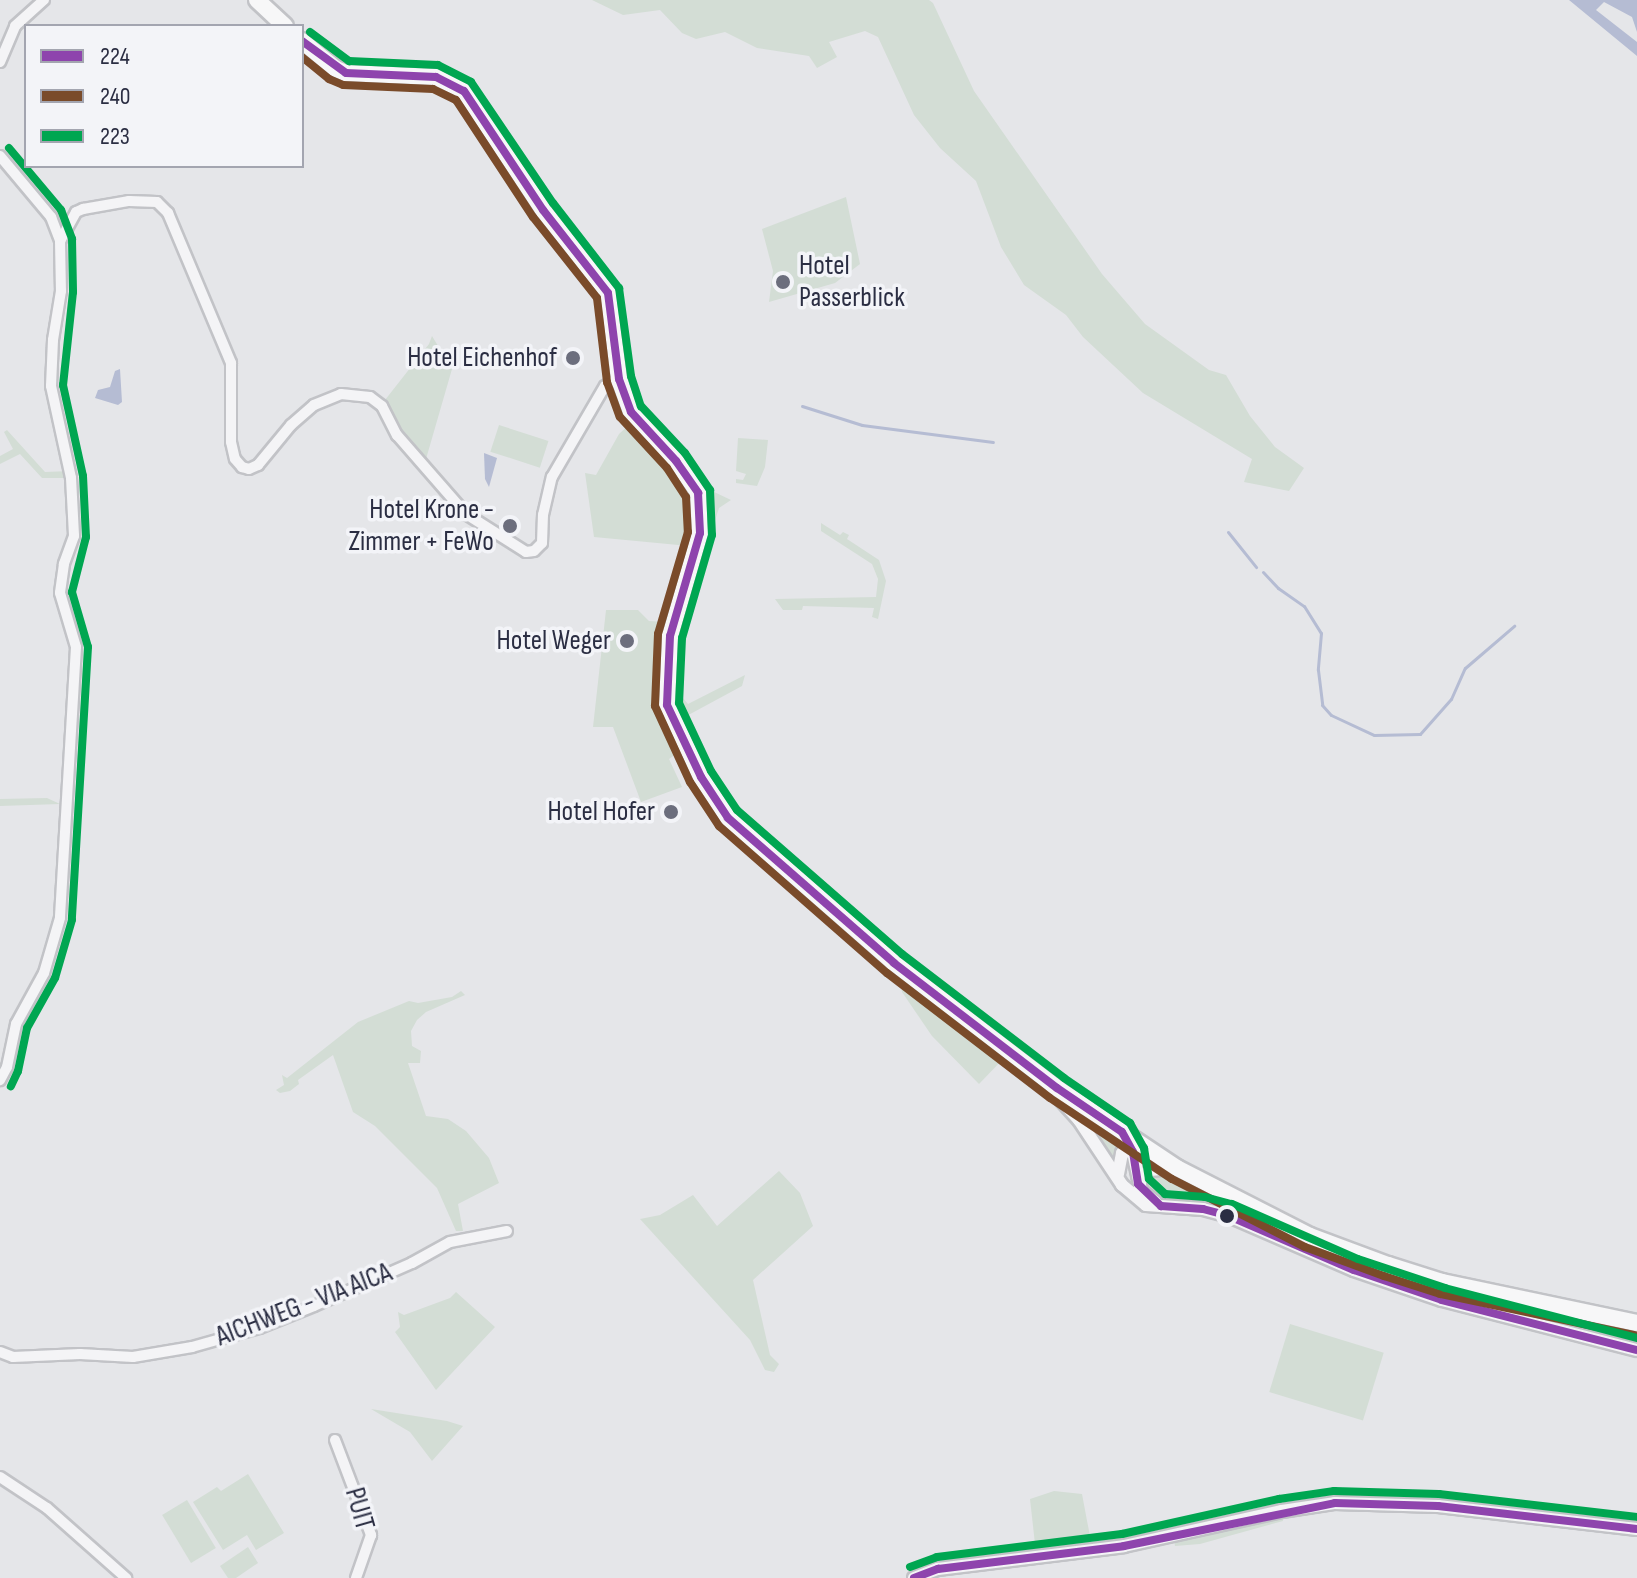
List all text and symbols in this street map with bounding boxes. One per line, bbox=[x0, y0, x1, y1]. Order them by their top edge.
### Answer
legend bbox=[24, 24, 304, 168]
text: 224 bbox=[100, 42, 130, 71]
text: 240 bbox=[100, 82, 130, 111]
text: 223 bbox=[100, 122, 130, 151]
place label: Hotel Passerblick bbox=[799, 249, 905, 315]
marker: Hotel Passerblick bbox=[774, 273, 792, 291]
place label: Hotel Eichenhof bbox=[407, 341, 557, 375]
marker: Hotel Eichenhof bbox=[564, 349, 582, 367]
place label: Hotel Krone - Zimmer + FeWo bbox=[348, 493, 494, 559]
marker: Hotel Krone - Zimmer + FeWo bbox=[501, 517, 519, 535]
place label: Hotel Weger bbox=[497, 624, 611, 658]
marker: Hotel Weger bbox=[618, 632, 636, 650]
place label: Hotel Hofer bbox=[547, 795, 655, 829]
marker: Hotel Hofer bbox=[662, 803, 680, 821]
unlabelled marker bbox=[1219, 1208, 1235, 1224]
street label: AICHWEG - VIA AICA bbox=[211, 1256, 397, 1354]
street label: PUIT bbox=[337, 1484, 381, 1534]

